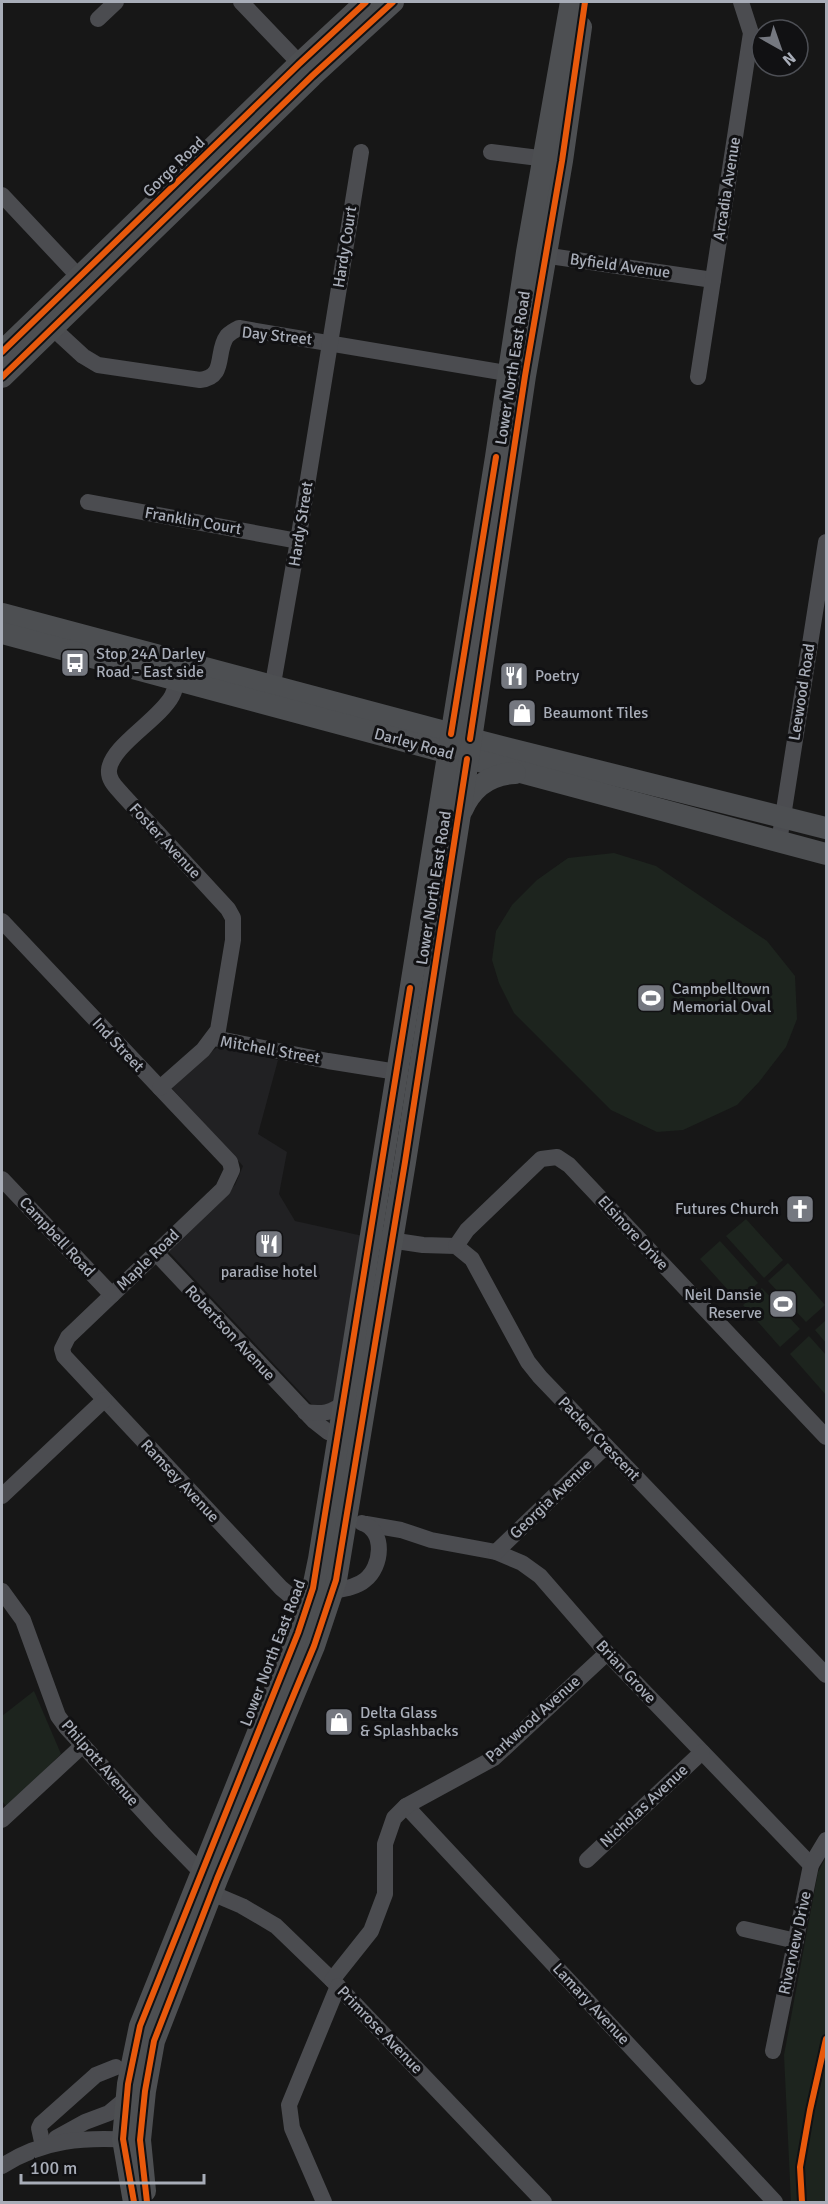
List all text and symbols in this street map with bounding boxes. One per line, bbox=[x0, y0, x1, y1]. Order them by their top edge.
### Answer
north arrow bbox=[750, 18, 810, 78]
text: N bbox=[778, 47, 800, 70]
street label: Gorge Road bbox=[139, 133, 209, 201]
street label: Arcadia Avenue bbox=[709, 135, 745, 243]
street label: Hardy Court bbox=[329, 204, 361, 289]
street label: Byfield Avenue bbox=[569, 249, 671, 283]
street label: Lower North East Road bbox=[491, 290, 535, 446]
street label: Day Street bbox=[241, 322, 314, 350]
street label: Hardy Street bbox=[284, 480, 318, 568]
street label: Franklin Court bbox=[143, 503, 243, 539]
street label: Leewood Road bbox=[784, 642, 820, 742]
place label: Stop 24A Darley Road - East side bbox=[96, 644, 206, 682]
bus stop icon: Stop 24A Darley Road - East side bbox=[59, 647, 91, 679]
restaurant icon: Poetry bbox=[498, 660, 530, 692]
place label: Poetry bbox=[535, 666, 580, 686]
shop icon: Beaumont Tiles bbox=[506, 697, 538, 729]
place label: Beaumont Tiles bbox=[543, 703, 648, 723]
street label: Darley Road bbox=[372, 724, 456, 764]
street label: Foster Avenue bbox=[125, 799, 205, 883]
street label: Lower North East Road bbox=[412, 810, 456, 966]
place label: Campbelltown Memorial Oval bbox=[672, 979, 772, 1017]
sports icon: Campbelltown Memorial Oval bbox=[635, 982, 667, 1014]
street label: Ind Street bbox=[88, 1014, 148, 1077]
street label: Mitchell Street bbox=[218, 1031, 322, 1069]
street label: Elsinore Drive bbox=[593, 1191, 673, 1275]
street label: Campbell Road bbox=[15, 1193, 99, 1281]
church icon: Futures Church bbox=[784, 1193, 816, 1225]
place label: Futures Church bbox=[675, 1199, 779, 1219]
street label: Maple Road bbox=[112, 1225, 184, 1295]
restaurant icon: paradise hotel bbox=[253, 1228, 285, 1260]
place label: paradise hotel bbox=[221, 1262, 318, 1282]
street label: Robertson Avenue bbox=[181, 1281, 279, 1385]
place label: Neil Dansie Reserve bbox=[684, 1285, 762, 1323]
sports icon: Neil Dansie Reserve bbox=[767, 1288, 799, 1320]
street label: Packer Crescent bbox=[554, 1393, 645, 1486]
street label: Ramsey Avenue bbox=[136, 1435, 224, 1527]
street label: Georgia Avenue bbox=[506, 1455, 596, 1543]
street label: Lower North East Road bbox=[236, 1577, 310, 1729]
street label: Brian Grove bbox=[592, 1636, 660, 1708]
street label: Parkwood Avenue bbox=[481, 1671, 585, 1767]
place label: Delta Glass & Splashbacks bbox=[360, 1703, 458, 1741]
shop icon: Delta Glass & Splashbacks bbox=[323, 1706, 355, 1738]
street label: Philpott Avenue bbox=[57, 1716, 143, 1810]
street label: Nicholas Avenue bbox=[596, 1760, 692, 1852]
street label: Riverview Drive bbox=[774, 1889, 816, 1997]
street label: Lamary Avenue bbox=[548, 1959, 634, 2049]
street label: Primrose Avenue bbox=[333, 1982, 427, 2078]
scale bar bbox=[21, 2147, 204, 2185]
text: 100 m bbox=[30, 2157, 77, 2179]

